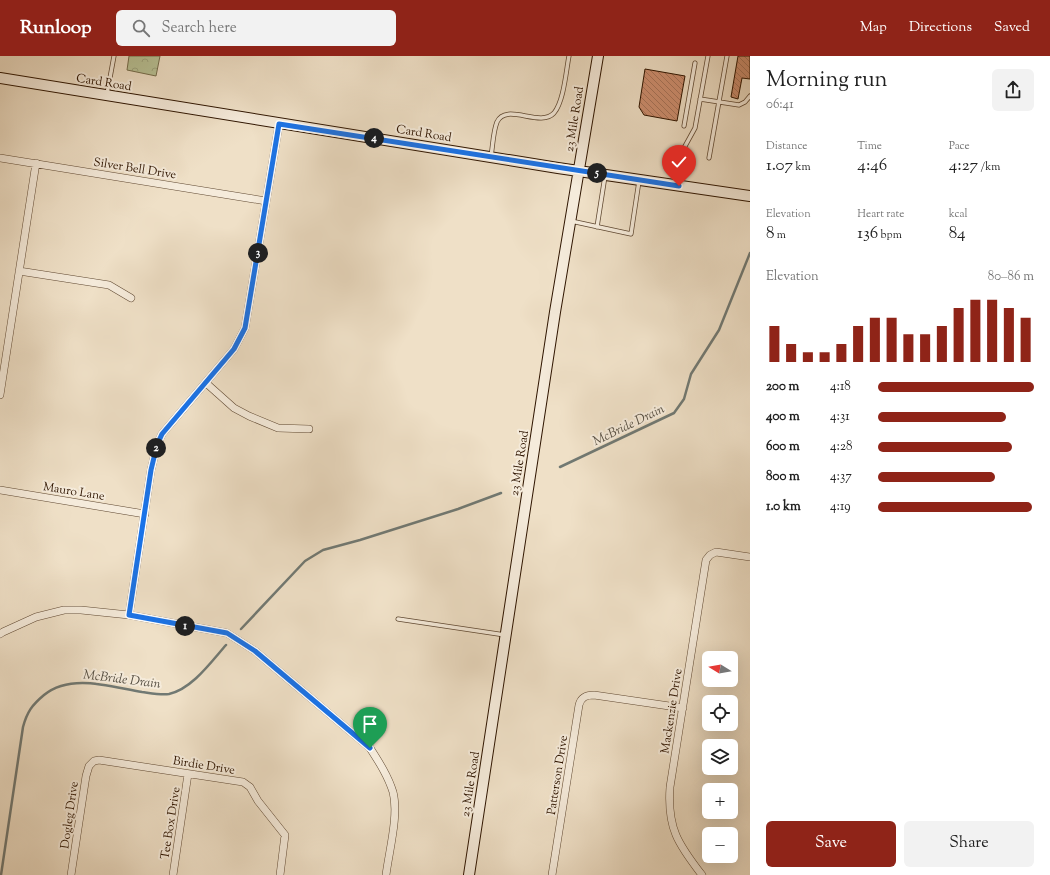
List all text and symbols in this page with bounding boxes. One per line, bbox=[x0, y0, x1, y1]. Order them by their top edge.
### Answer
search box bbox=[116, 10, 396, 46]
text: Runloop bbox=[20, 15, 92, 42]
icon: search bbox=[130, 17, 152, 39]
text: Search here bbox=[162, 18, 237, 39]
text: Map bbox=[860, 18, 887, 38]
text: Directions bbox=[909, 18, 972, 38]
text: Saved bbox=[994, 18, 1030, 38]
text: Morning run bbox=[766, 65, 888, 97]
button: share bbox=[992, 69, 1034, 111]
street label: Card Road bbox=[75, 70, 133, 96]
street label: 23 Mile Road bbox=[561, 85, 589, 153]
text: 06:41 bbox=[766, 96, 794, 114]
street label: Card Road bbox=[395, 121, 453, 147]
pin: 4 bbox=[364, 128, 384, 148]
text: 4 bbox=[371, 130, 377, 146]
text: Distance bbox=[766, 138, 807, 154]
text: Time bbox=[857, 138, 882, 154]
text: Pace bbox=[949, 138, 970, 154]
pin bbox=[662, 145, 696, 186]
icon: check bbox=[668, 151, 690, 173]
street label: Silver Bell Drive bbox=[92, 154, 178, 184]
text: 1.07 bbox=[766, 154, 793, 178]
text: 4:46 bbox=[857, 154, 887, 178]
text: 4:27 bbox=[949, 154, 978, 178]
text: km bbox=[793, 159, 811, 175]
text: /km bbox=[978, 159, 1000, 175]
pin: 5 bbox=[587, 163, 607, 183]
text: 5 bbox=[595, 165, 599, 181]
text: Elevation bbox=[766, 206, 811, 222]
text: Heart rate bbox=[857, 206, 904, 222]
text: kcal bbox=[949, 206, 968, 222]
text: 8 bbox=[766, 222, 775, 246]
text: 136 bbox=[857, 222, 878, 246]
text: 84 bbox=[949, 222, 966, 246]
text: m bbox=[775, 227, 786, 243]
text: bpm bbox=[878, 227, 902, 243]
pin: 3 bbox=[248, 243, 268, 263]
text: 3 bbox=[256, 245, 260, 261]
text: Elevation bbox=[766, 268, 819, 286]
text: 80–86 m bbox=[988, 268, 1034, 286]
text: 200 m bbox=[766, 378, 799, 396]
text: 4:18 bbox=[830, 378, 851, 396]
water label: McBride Drain bbox=[590, 401, 668, 451]
text: 400 m bbox=[766, 408, 800, 426]
text: 4:31 bbox=[830, 408, 850, 426]
street label: 23 Mile Road bbox=[506, 429, 534, 497]
pin: 2 bbox=[146, 438, 166, 458]
text: 600 m bbox=[766, 438, 800, 456]
text: 4:28 bbox=[830, 438, 853, 456]
text: 2 bbox=[153, 440, 159, 456]
text: 800 m bbox=[766, 468, 800, 486]
text: 4:37 bbox=[830, 468, 852, 486]
street label: Mauro Lane bbox=[42, 478, 106, 506]
text: 1.0 km bbox=[766, 498, 801, 516]
text: 4:19 bbox=[830, 498, 851, 516]
pin: 1 bbox=[175, 616, 195, 636]
text: 1 bbox=[183, 618, 187, 634]
north arrow bbox=[702, 651, 738, 687]
map controls bbox=[702, 651, 738, 863]
water label: McBride Drain bbox=[82, 666, 162, 694]
street label: Mackenzie Drive bbox=[656, 667, 688, 755]
button: locate bbox=[702, 695, 738, 731]
pin bbox=[353, 707, 387, 748]
icon: arrive bbox=[359, 713, 381, 735]
street label: Patterson Drive bbox=[543, 734, 573, 816]
button: layers bbox=[702, 739, 738, 775]
street label: 23 Mile Road bbox=[457, 750, 485, 818]
street label: Birdie Drive bbox=[172, 752, 237, 780]
street label: Dogleg Drive bbox=[56, 780, 84, 850]
button: + bbox=[702, 783, 738, 819]
street label: Tee Box Drive bbox=[156, 785, 186, 861]
button: Save bbox=[766, 821, 896, 867]
button: Share bbox=[904, 821, 1034, 867]
button: − bbox=[702, 827, 738, 863]

